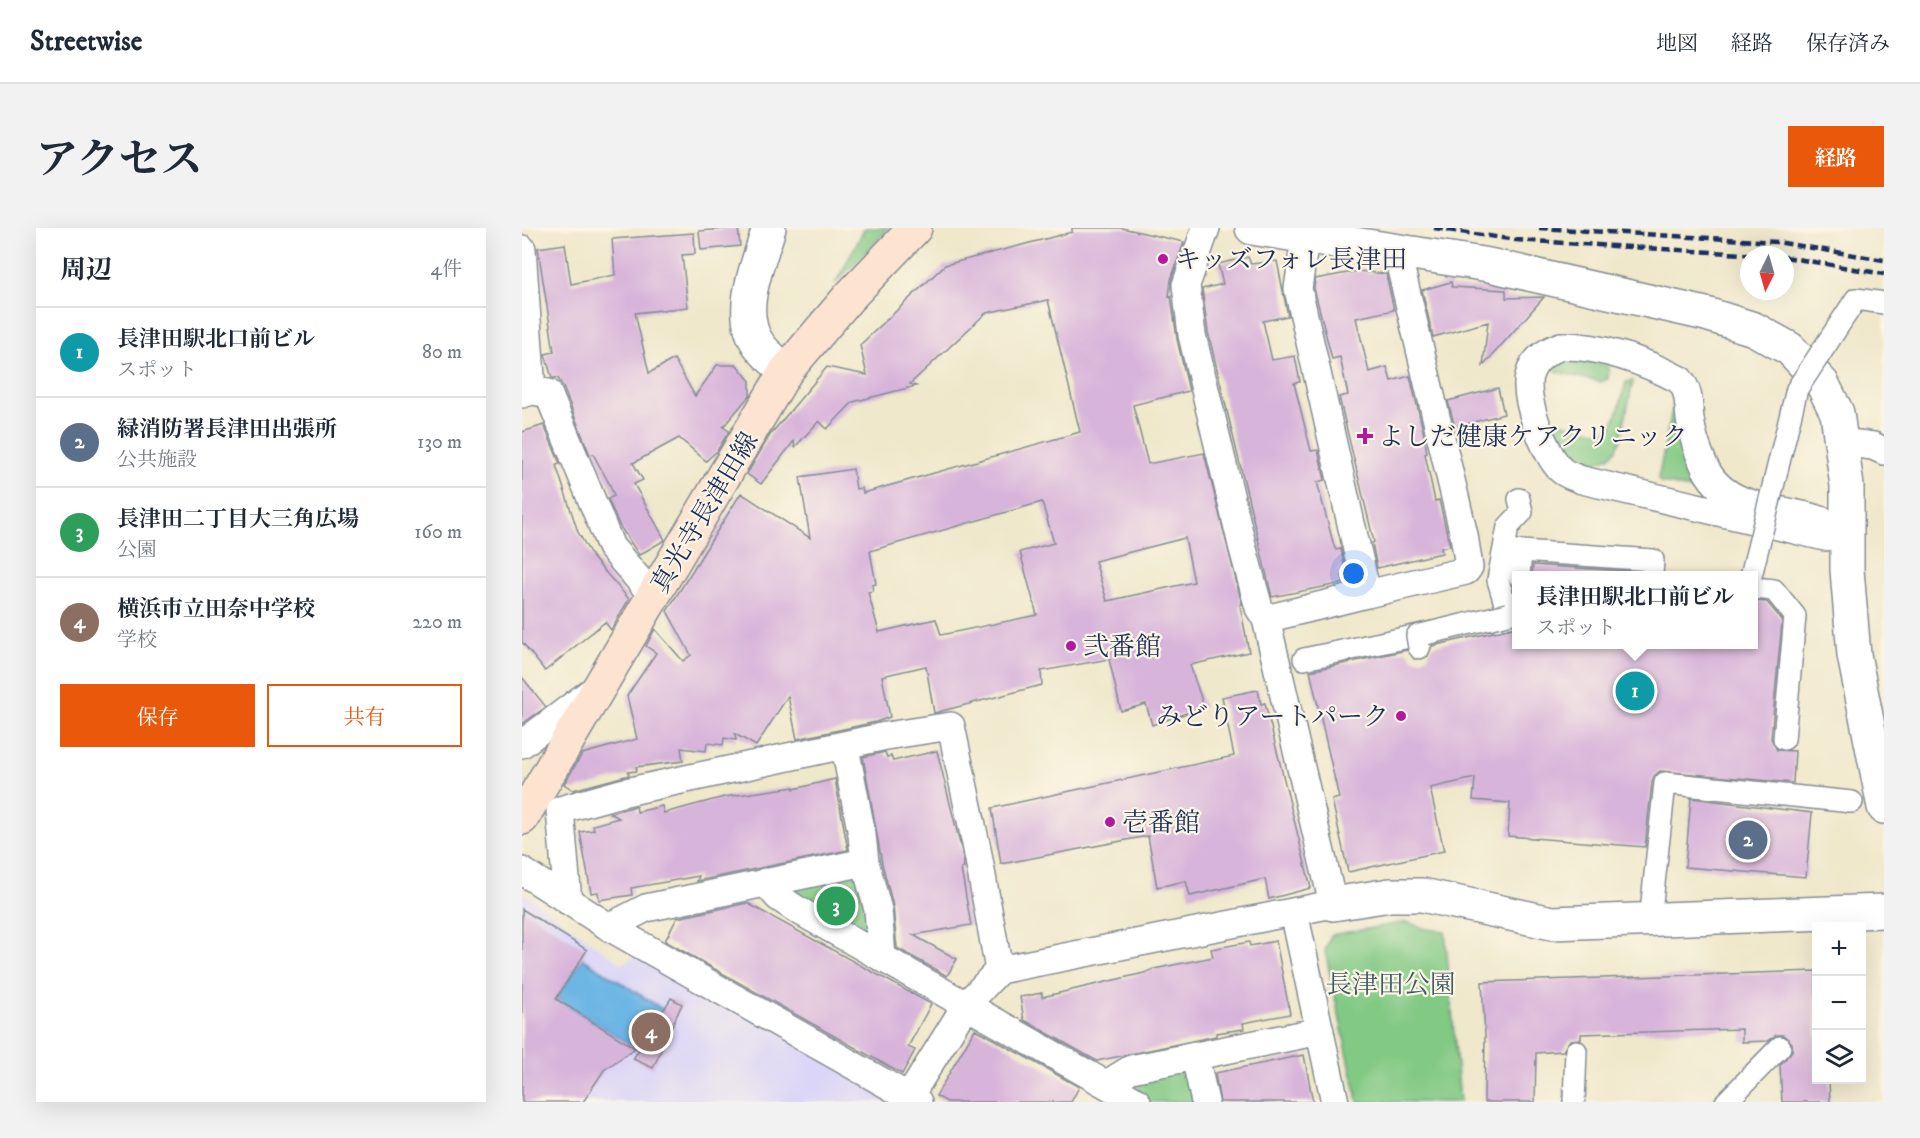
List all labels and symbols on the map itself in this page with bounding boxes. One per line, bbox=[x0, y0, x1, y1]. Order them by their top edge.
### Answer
place label: キッズフォレ長津田 bbox=[1175, 244, 1407, 277]
north arrow bbox=[1740, 246, 1794, 300]
marker: キッズフォレ長津田 bbox=[1156, 252, 1170, 266]
place label: よしだ健康ケアクリニック bbox=[1378, 421, 1688, 454]
street label: 真光寺長津田線 bbox=[644, 426, 766, 599]
marker: よしだ健康ケアクリニック bbox=[1356, 427, 1374, 445]
your location bbox=[1339, 559, 1368, 588]
place label: 弐番館 bbox=[1083, 631, 1161, 664]
marker: 弐番館 bbox=[1064, 639, 1078, 653]
pin: 1 bbox=[1616, 668, 1654, 714]
place label: みどりアートパーク bbox=[1156, 701, 1389, 734]
marker: みどりアートパーク bbox=[1394, 709, 1408, 723]
place label: 壱番館 bbox=[1122, 807, 1200, 840]
marker: 壱番館 bbox=[1103, 815, 1117, 829]
pin: 2 bbox=[1728, 818, 1768, 862]
pin: 3 bbox=[816, 884, 856, 928]
park label: 長津田公園 bbox=[1326, 969, 1456, 1002]
pin: 4 bbox=[632, 1010, 670, 1054]

